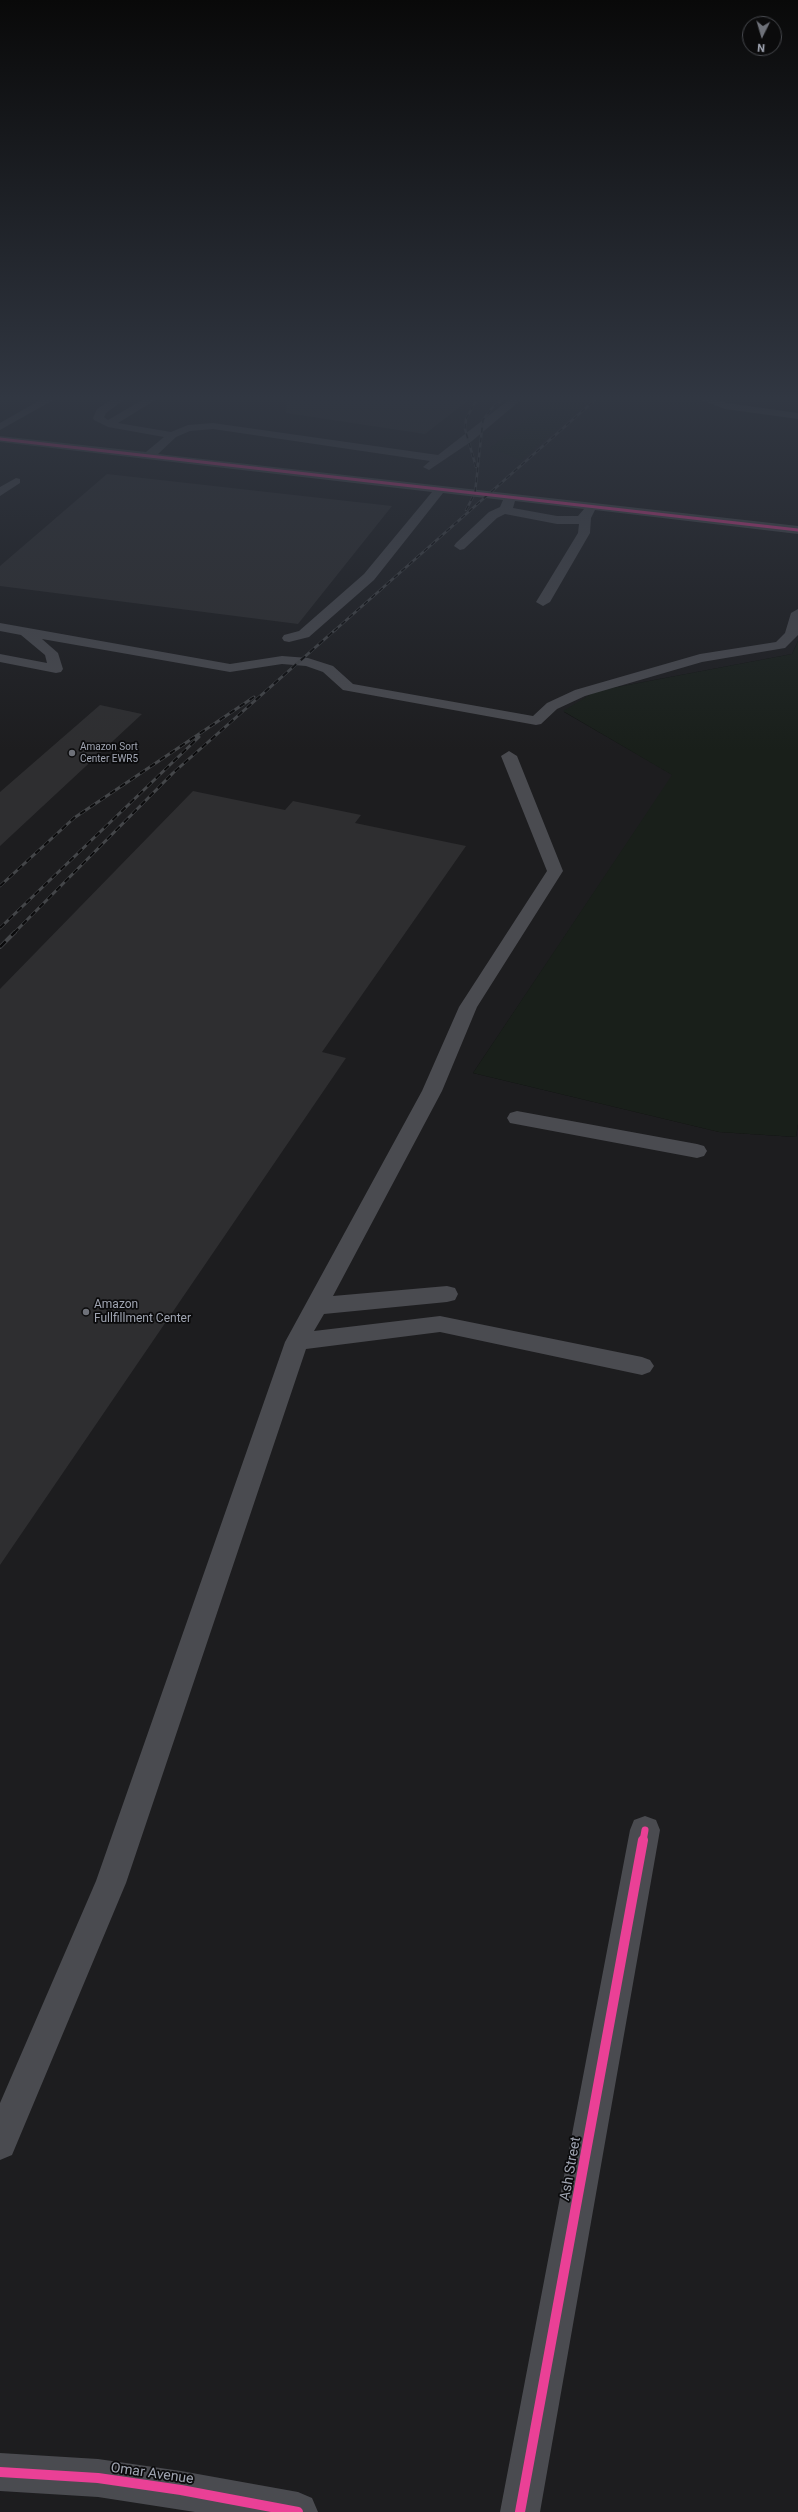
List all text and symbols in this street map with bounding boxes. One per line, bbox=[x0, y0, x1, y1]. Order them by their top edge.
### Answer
north arrow bbox=[742, 16, 782, 56]
text: N bbox=[757, 41, 765, 54]
place label: Amazon Sort Center EWR5 bbox=[80, 741, 138, 764]
marker: Amazon Sort Center EWR5 bbox=[67, 748, 77, 758]
place label: Amazon Fullfillment Center bbox=[94, 1298, 191, 1326]
marker: Amazon Fullfillment Center bbox=[81, 1307, 91, 1317]
street label: Ash Street bbox=[557, 2136, 585, 2202]
street label: Omar Avenue bbox=[109, 2460, 195, 2488]

